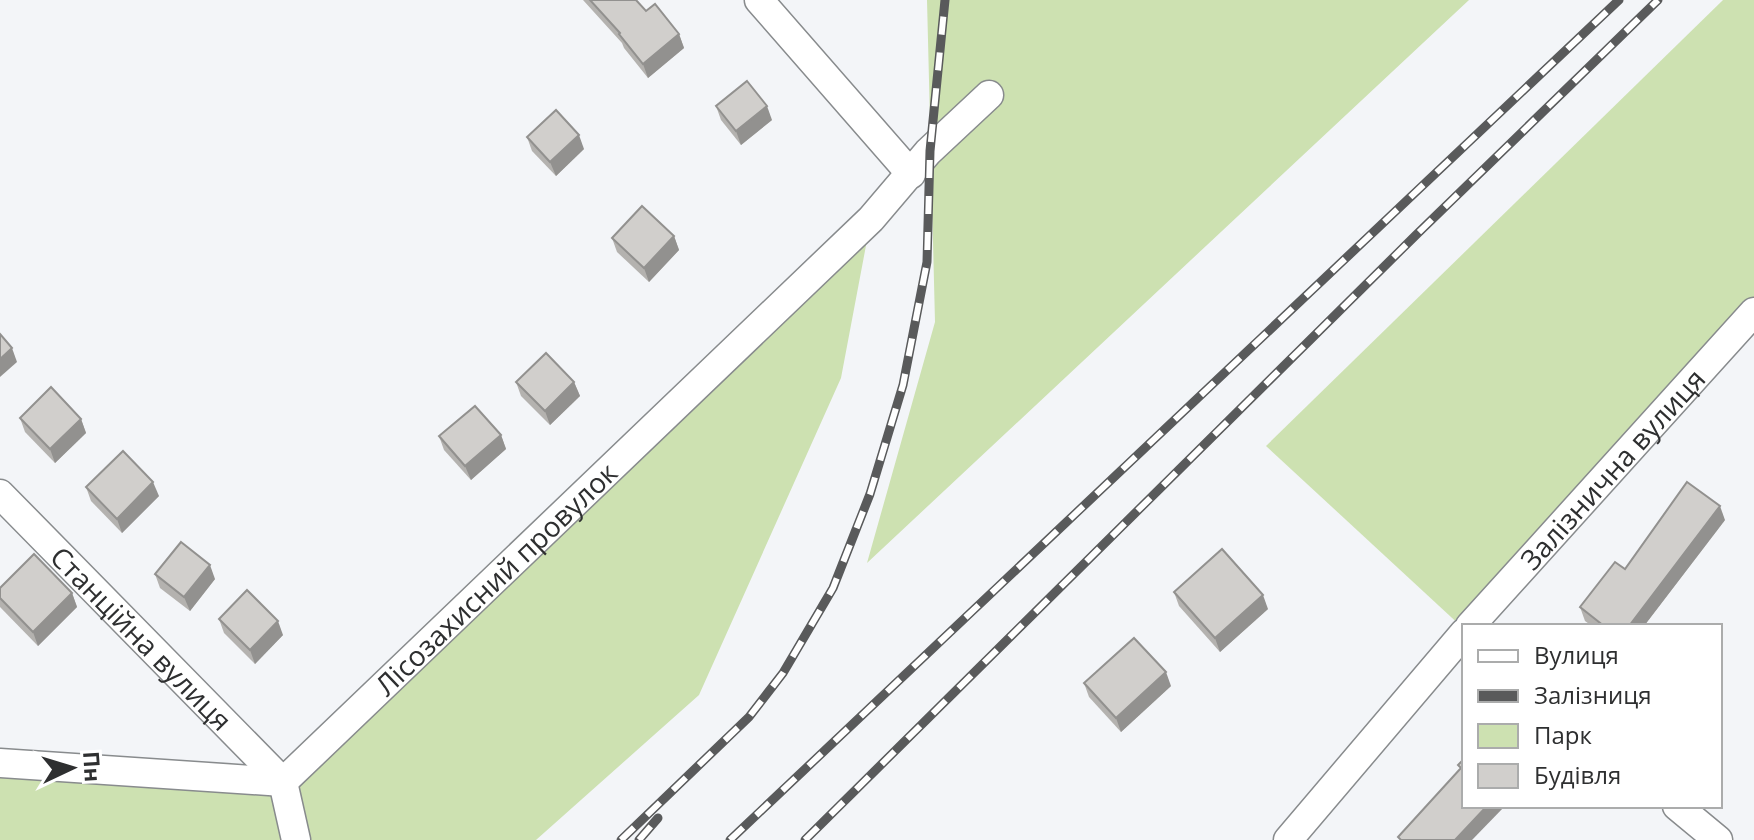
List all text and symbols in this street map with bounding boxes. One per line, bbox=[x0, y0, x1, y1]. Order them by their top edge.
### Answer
street label: Залізнична вулиця bbox=[1511, 360, 1713, 577]
street label: Лісозахисний провулок bbox=[366, 453, 625, 703]
street label: Станційна вулиця bbox=[42, 538, 241, 738]
legend bbox=[1462, 624, 1722, 808]
text: Вулиця bbox=[1534, 638, 1619, 671]
text: Залізниця bbox=[1534, 678, 1651, 711]
text: Парк bbox=[1534, 718, 1592, 751]
north arrow bbox=[32, 728, 112, 808]
text: Пн bbox=[77, 750, 109, 783]
text: Будівля bbox=[1534, 758, 1621, 791]

